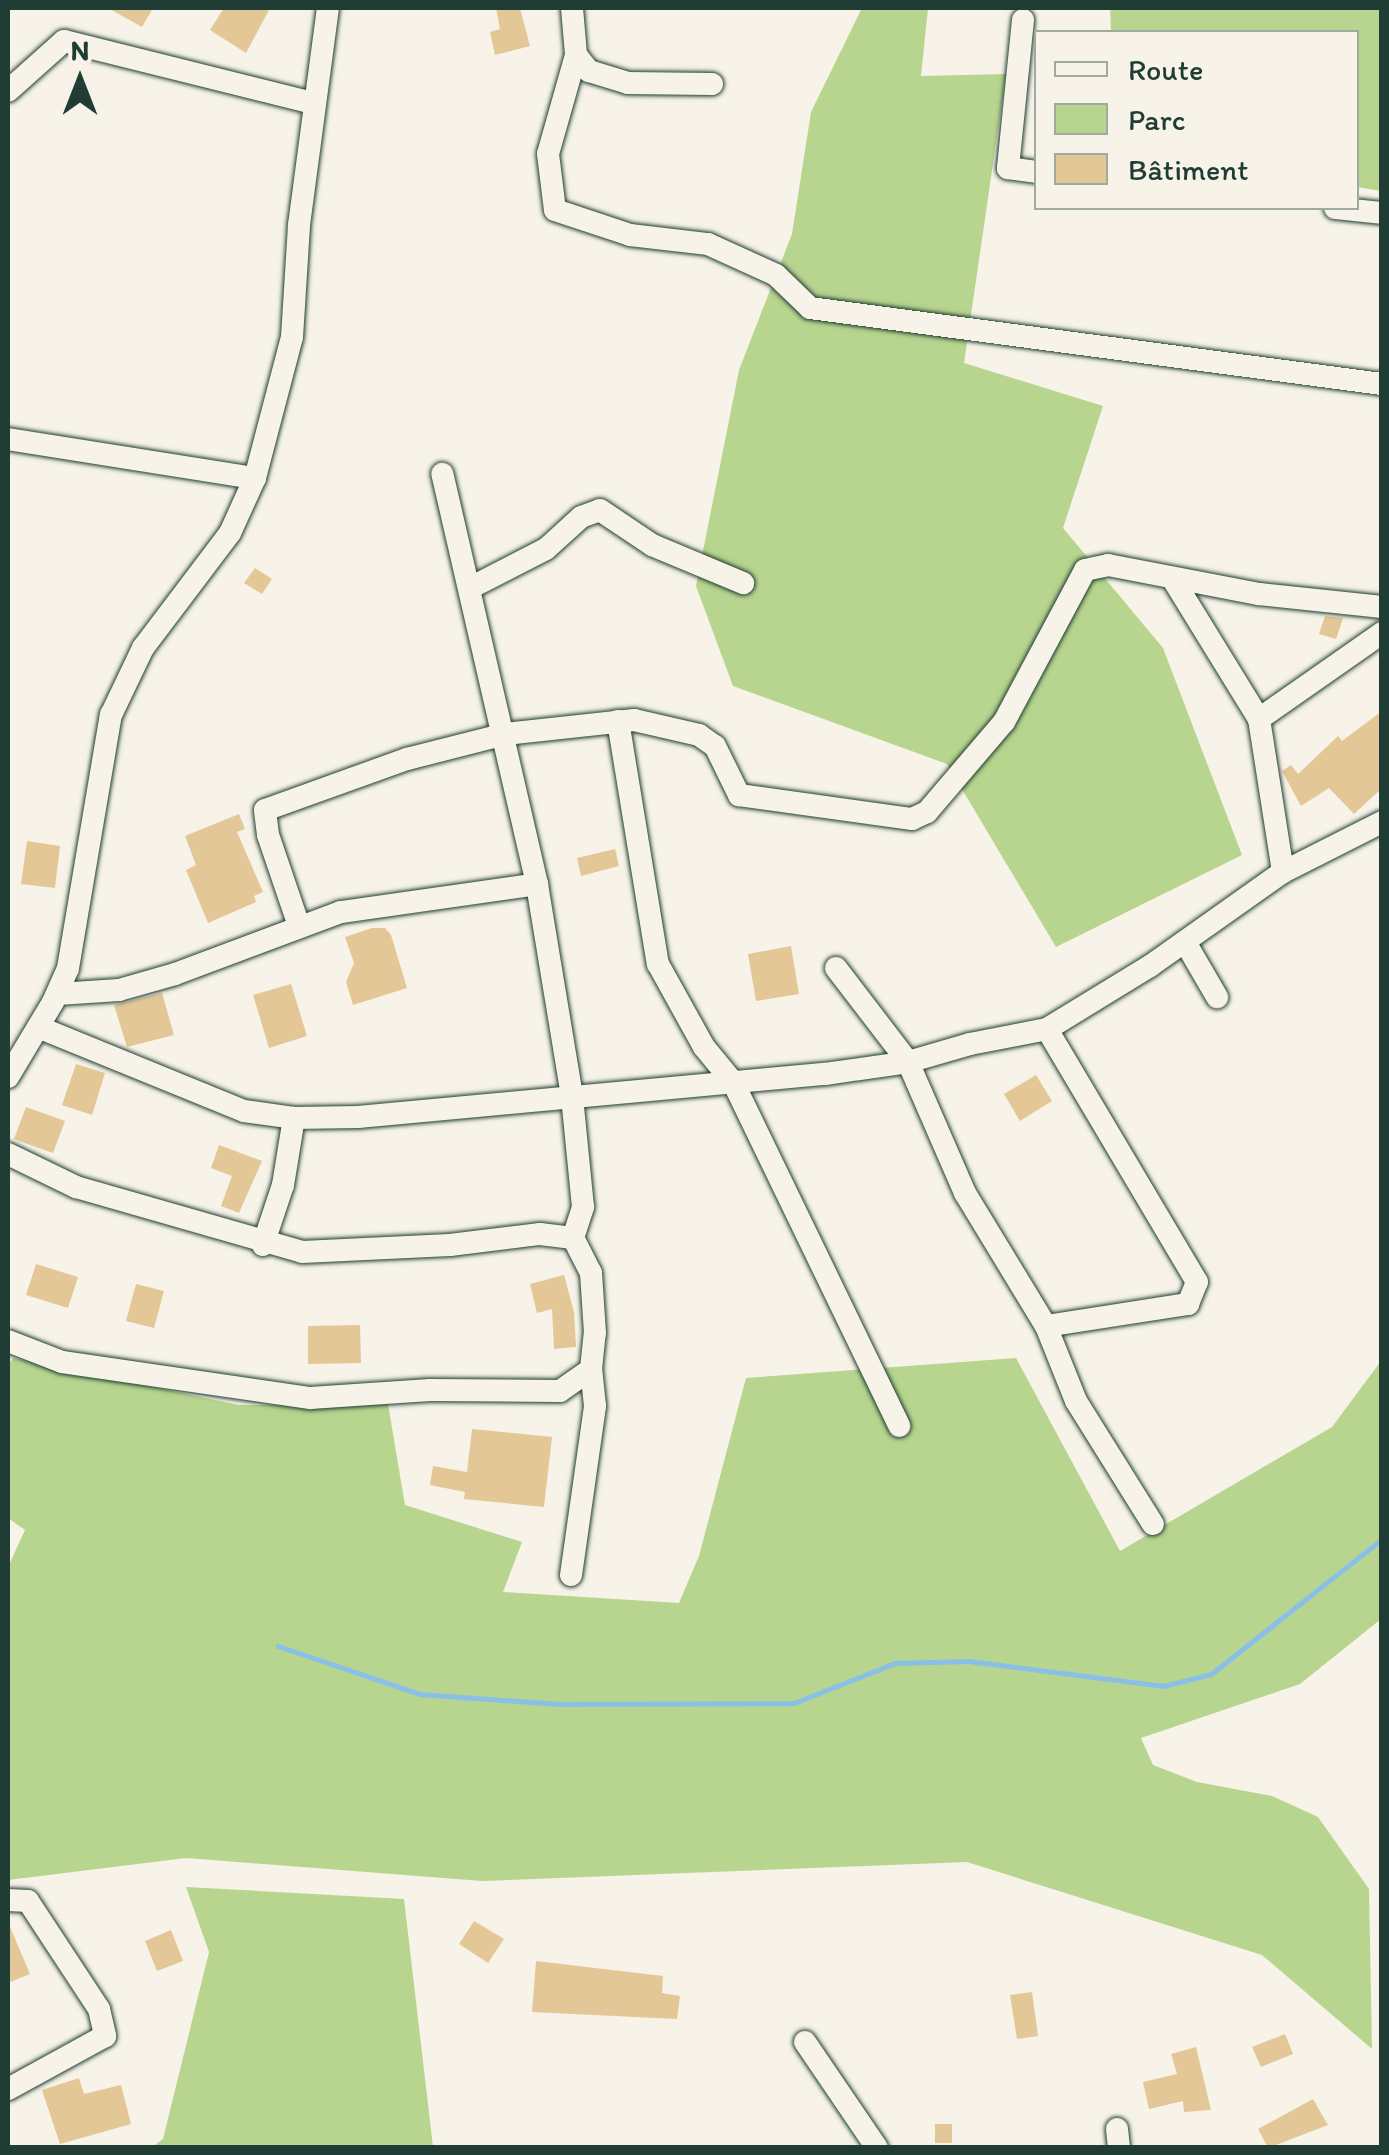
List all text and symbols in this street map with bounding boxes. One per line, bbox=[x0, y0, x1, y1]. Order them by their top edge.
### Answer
north arrow bbox=[30, 30, 130, 130]
legend bbox=[1034, 30, 1359, 210]
text: N bbox=[71, 33, 89, 67]
text: Route bbox=[1128, 51, 1203, 88]
text: Parc bbox=[1128, 101, 1185, 138]
text: Bâtiment bbox=[1128, 151, 1249, 188]

